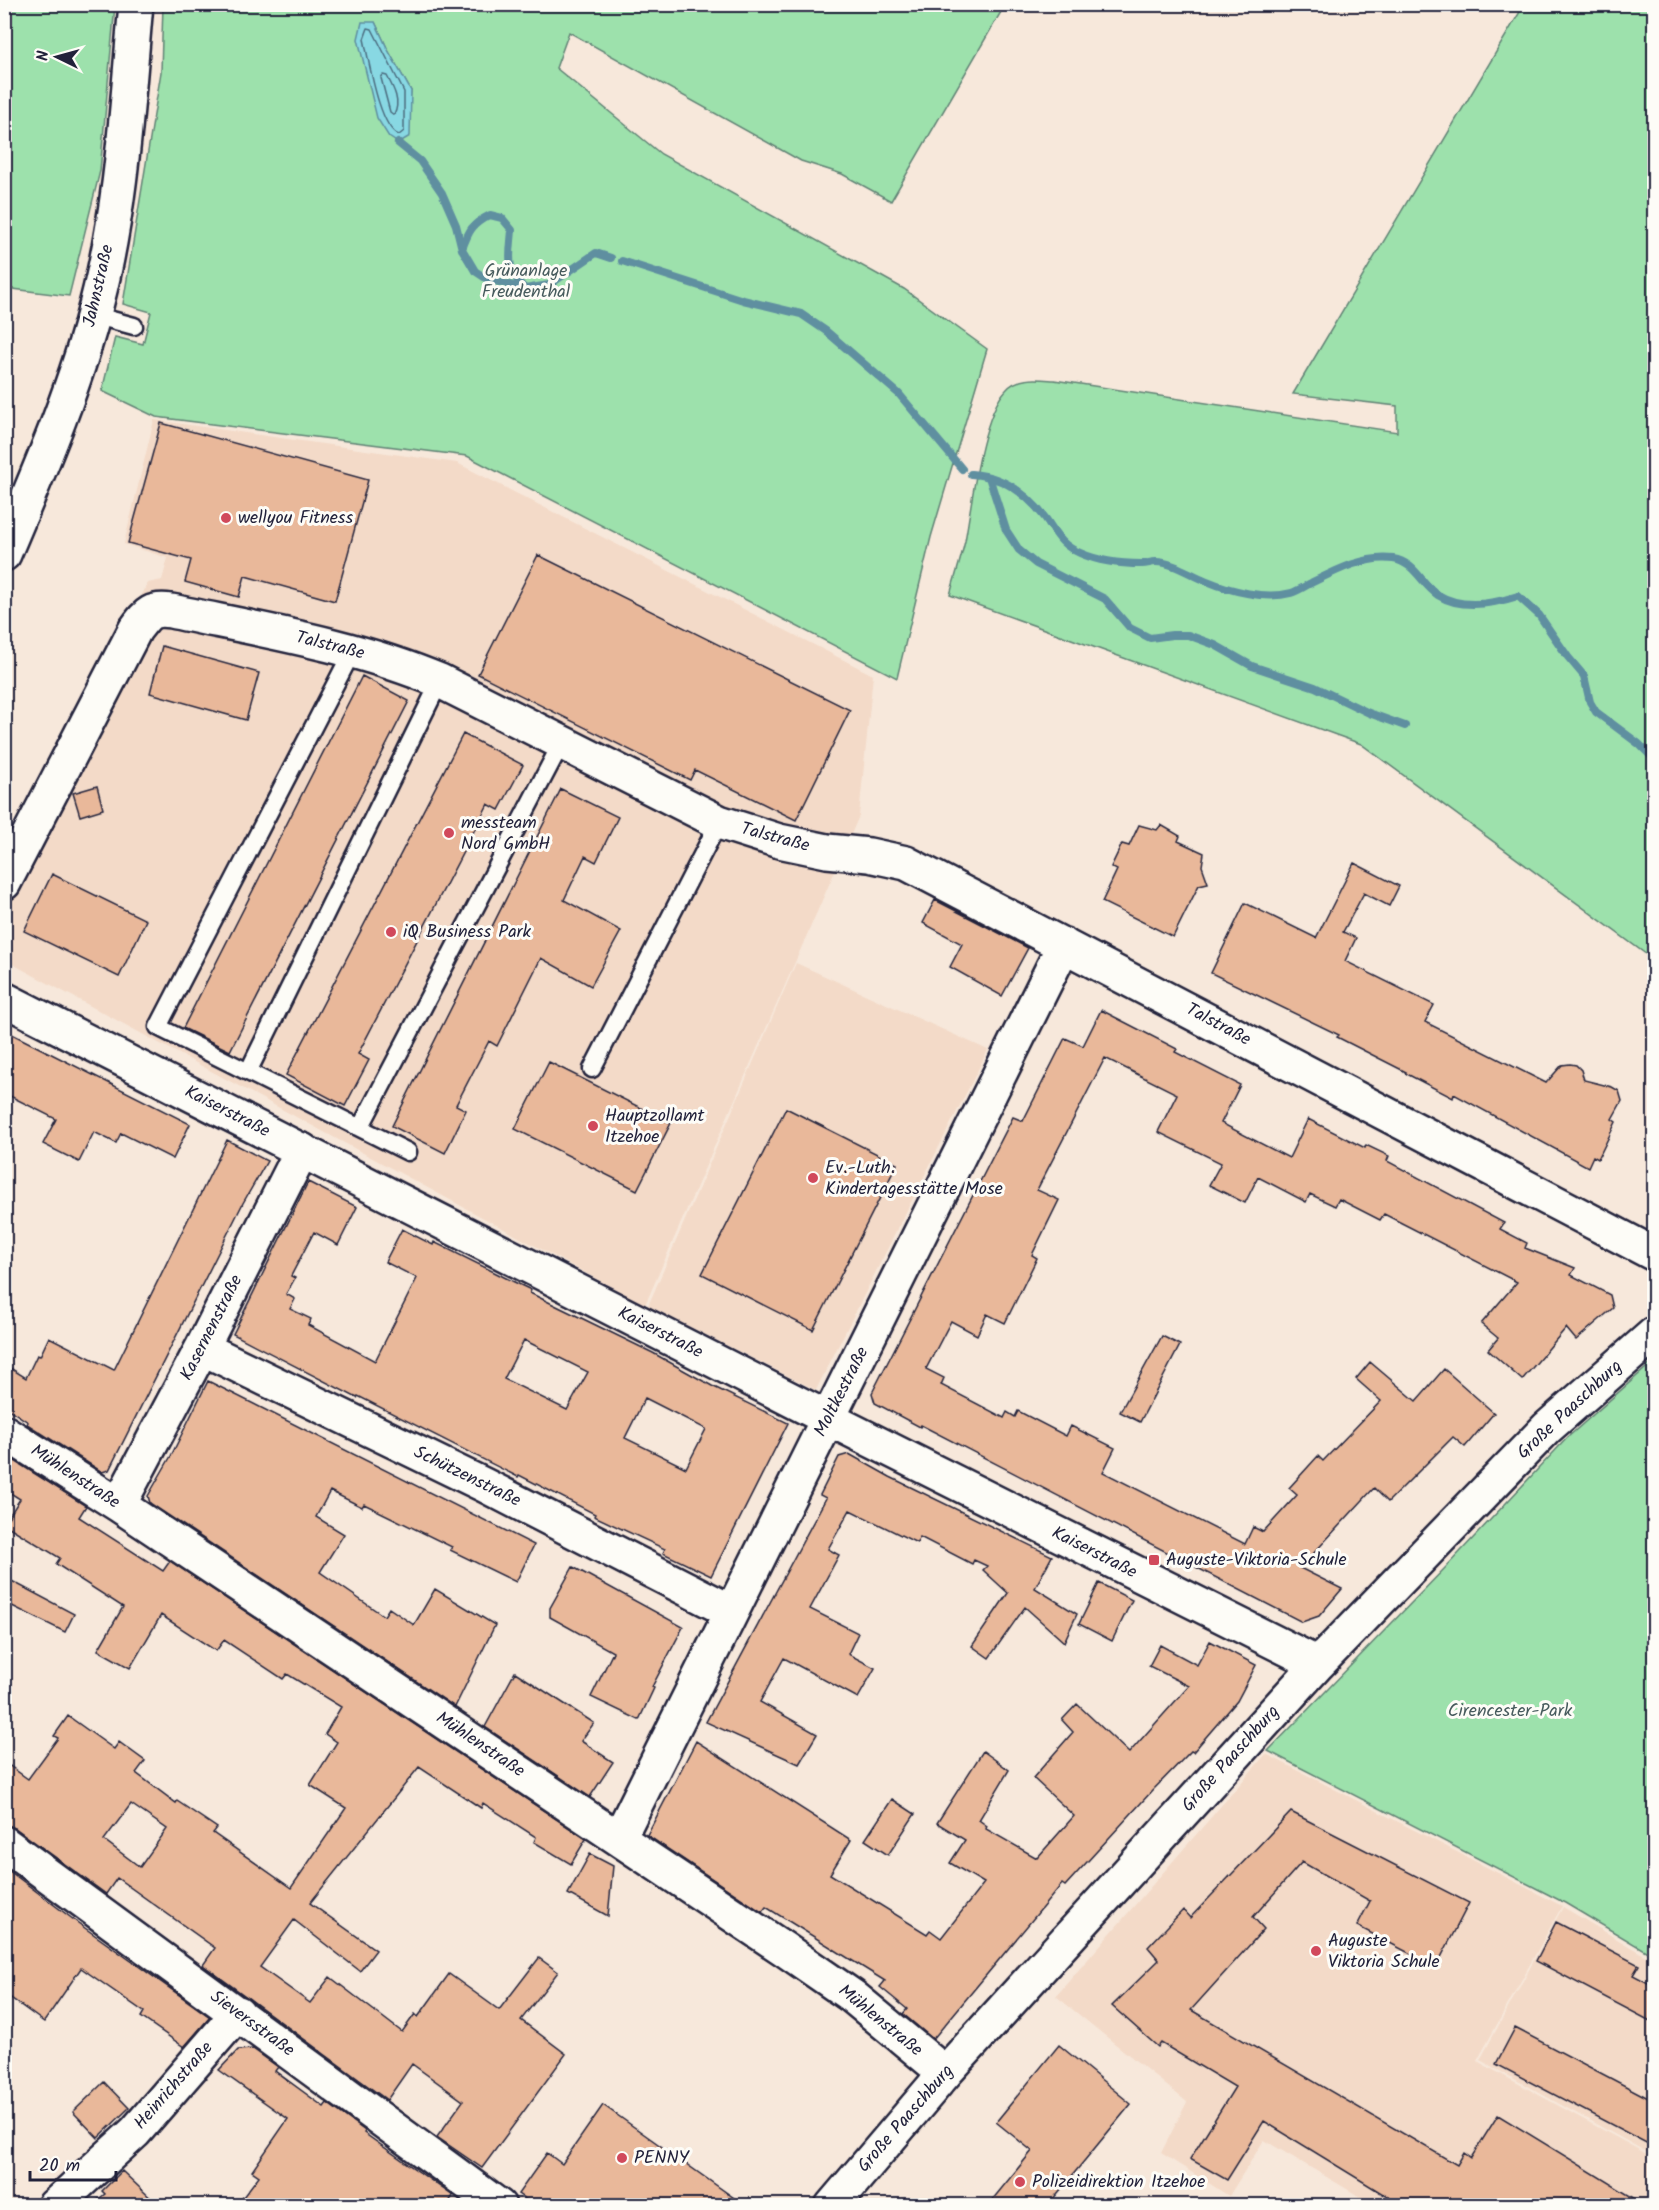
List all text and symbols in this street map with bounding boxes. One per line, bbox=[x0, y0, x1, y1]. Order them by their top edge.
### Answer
north arrow bbox=[27, 27, 87, 87]
text: N bbox=[31, 50, 56, 62]
street label: Jahnstraße bbox=[75, 242, 123, 330]
park label: Grünanlage Freudenthal bbox=[482, 257, 571, 307]
place label: wellyou Fitness bbox=[238, 504, 354, 533]
marker: wellyou Fitness bbox=[219, 511, 233, 525]
street label: Talstraße bbox=[292, 623, 368, 669]
place label: messteam Nord GmbH bbox=[461, 809, 550, 859]
street label: Talstraße bbox=[737, 815, 813, 861]
marker: messteam Nord GmbH bbox=[442, 826, 456, 840]
place label: iQ Business Park bbox=[403, 918, 532, 947]
marker: iQ Business Park bbox=[384, 925, 398, 939]
street label: Talstraße bbox=[1180, 996, 1256, 1054]
street label: Kaiserstraße bbox=[179, 1078, 275, 1146]
place label: Hauptzollamt Itzehoe bbox=[605, 1102, 705, 1152]
marker: Hauptzollamt Itzehoe bbox=[586, 1119, 600, 1133]
place label: Ev.-Luth. Kindertagesstätte Mose bbox=[825, 1154, 1003, 1204]
marker: Ev.-Luth. Kindertagesstätte Mose bbox=[806, 1171, 820, 1185]
street label: Kasernenstraße bbox=[173, 1270, 251, 1386]
street label: Kaiserstraße bbox=[612, 1299, 708, 1367]
street label: Moltkestraße bbox=[807, 1342, 877, 1442]
street label: Große Paaschburg bbox=[1511, 1353, 1629, 1467]
street label: Mühlenstraße bbox=[24, 1437, 126, 1517]
street label: Schützenstraße bbox=[408, 1439, 526, 1515]
street label: Kaiserstraße bbox=[1046, 1519, 1142, 1587]
place label: Auguste-Viktoria-Schule bbox=[1166, 1546, 1347, 1575]
marker: Auguste-Viktoria-Schule bbox=[1147, 1553, 1161, 1567]
park label: Cirencester-Park bbox=[1448, 1697, 1573, 1726]
street label: Große Paaschburg bbox=[1175, 1699, 1287, 1819]
street label: Mühlenstraße bbox=[430, 1704, 530, 1786]
place label: Auguste Viktoria Schule bbox=[1328, 1927, 1440, 1977]
marker: Auguste Viktoria Schule bbox=[1309, 1944, 1323, 1958]
street label: Mühlenstraße bbox=[831, 1978, 929, 2064]
street label: Sieversstraße bbox=[203, 1983, 301, 2065]
street label: Heinrichstraße bbox=[127, 2035, 221, 2137]
street label: Große Paaschburg bbox=[851, 2058, 961, 2180]
scale bar bbox=[30, 2144, 116, 2182]
place label: PENNY bbox=[634, 2144, 690, 2173]
marker: PENNY bbox=[615, 2151, 629, 2165]
text: 20 m bbox=[39, 2152, 80, 2181]
place label: Polizeidirektion Itzehoe bbox=[1032, 2168, 1205, 2197]
marker: Polizeidirektion Itzehoe bbox=[1013, 2175, 1027, 2189]

